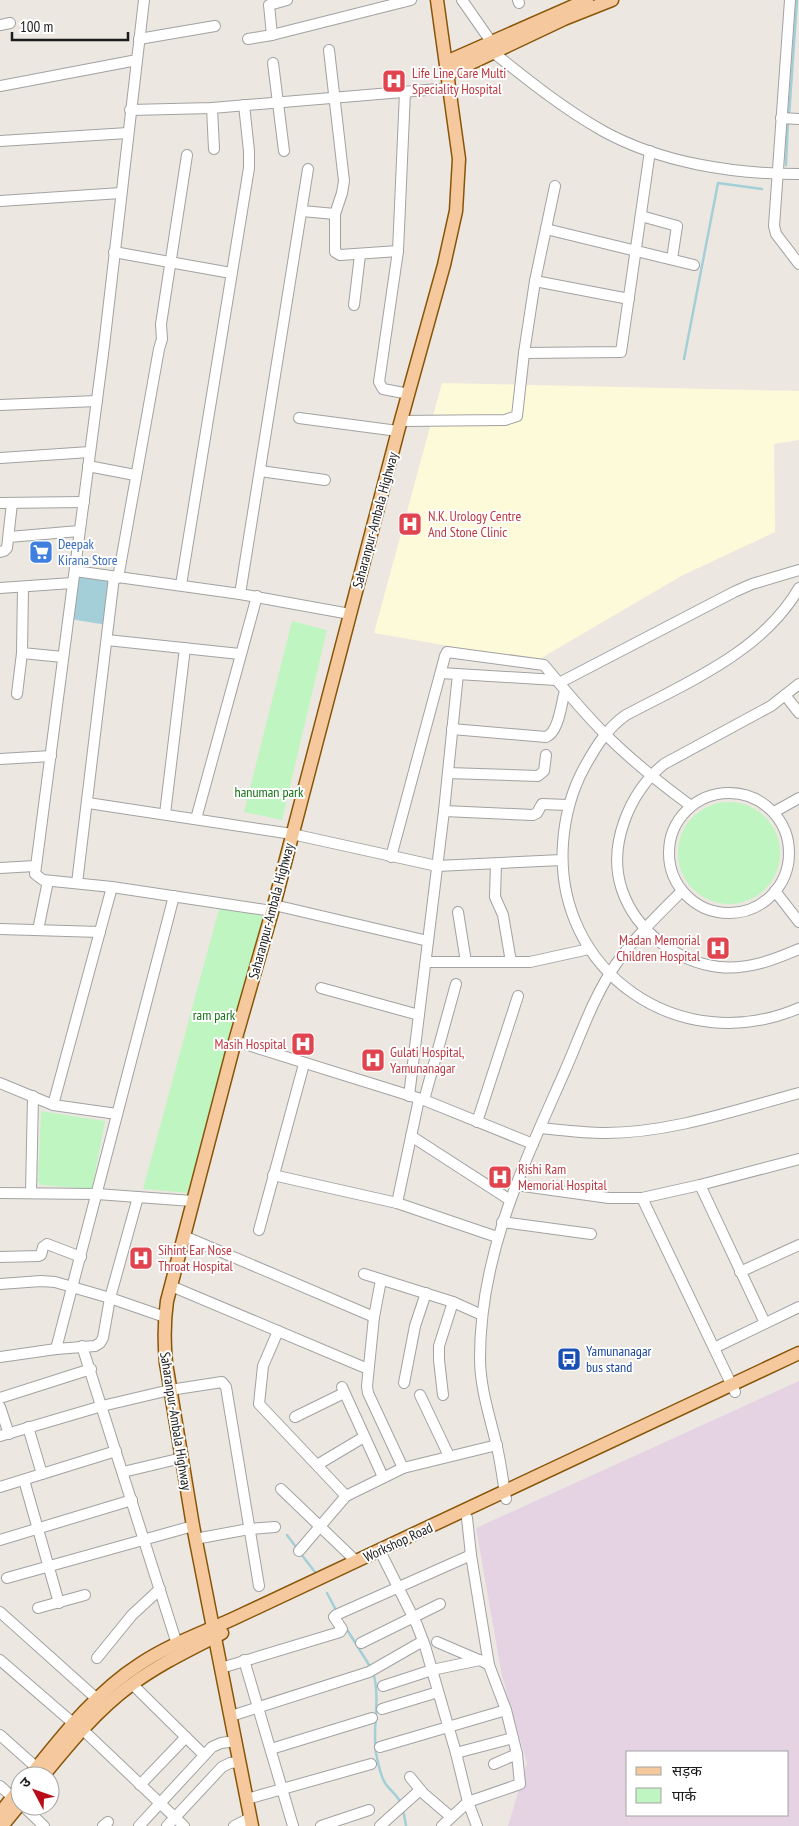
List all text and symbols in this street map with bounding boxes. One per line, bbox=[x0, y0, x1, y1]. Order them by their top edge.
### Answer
scale bar bbox=[12, 10, 129, 42]
text: 100 m bbox=[20, 17, 53, 36]
place label: Life Line Care Multi Speciality Hospital bbox=[412, 64, 506, 98]
hospital icon: Life Line Care Multi Speciality Hospital bbox=[381, 68, 407, 94]
street label: Saharanpur-Ambala Highway bbox=[348, 449, 402, 590]
place label: N.K. Urology Centre And Stone Clinic bbox=[428, 507, 521, 541]
hospital icon: N.K. Urology Centre And Stone Clinic bbox=[397, 511, 423, 537]
place label: Deepak Kirana Store bbox=[58, 535, 118, 569]
supermarket icon: Deepak Kirana Store bbox=[28, 539, 54, 565]
park label: hanuman park bbox=[235, 783, 304, 801]
street label: Saharanpur-Ambala Highway bbox=[244, 840, 298, 981]
place label: Madan Memorial Children Hospital bbox=[616, 931, 701, 965]
hospital icon: Madan Memorial Children Hospital bbox=[705, 935, 731, 961]
park label: ram park bbox=[193, 1006, 236, 1024]
hospital icon: Masih Hospital bbox=[290, 1031, 316, 1057]
place label: Masih Hospital bbox=[214, 1035, 287, 1053]
place label: Gulati Hospital, Yamunanagar bbox=[390, 1043, 465, 1077]
hospital icon: Gulati Hospital, Yamunanagar bbox=[360, 1047, 386, 1073]
place label: Rishi Ram Memorial Hospital bbox=[518, 1160, 607, 1194]
hospital icon: Rishi Ram Memorial Hospital bbox=[487, 1164, 513, 1190]
place label: Sihint Ear Nose Throat Hospital bbox=[158, 1241, 234, 1275]
hospital icon: Sihint Ear Nose Throat Hospital bbox=[128, 1245, 154, 1271]
place label: Yamunanagar bus stand bbox=[586, 1342, 651, 1376]
bus stop icon: Yamunanagar bus stand bbox=[556, 1346, 582, 1372]
street label: Saharanpur-Ambala Highway bbox=[156, 1350, 196, 1492]
street label: Workshop Road bbox=[361, 1518, 435, 1566]
legend bbox=[626, 1751, 789, 1816]
text: सड़क bbox=[672, 1761, 702, 1780]
north arrow bbox=[10, 1766, 60, 1816]
text: उ bbox=[16, 1773, 35, 1791]
text: पार्क bbox=[672, 1786, 696, 1805]

